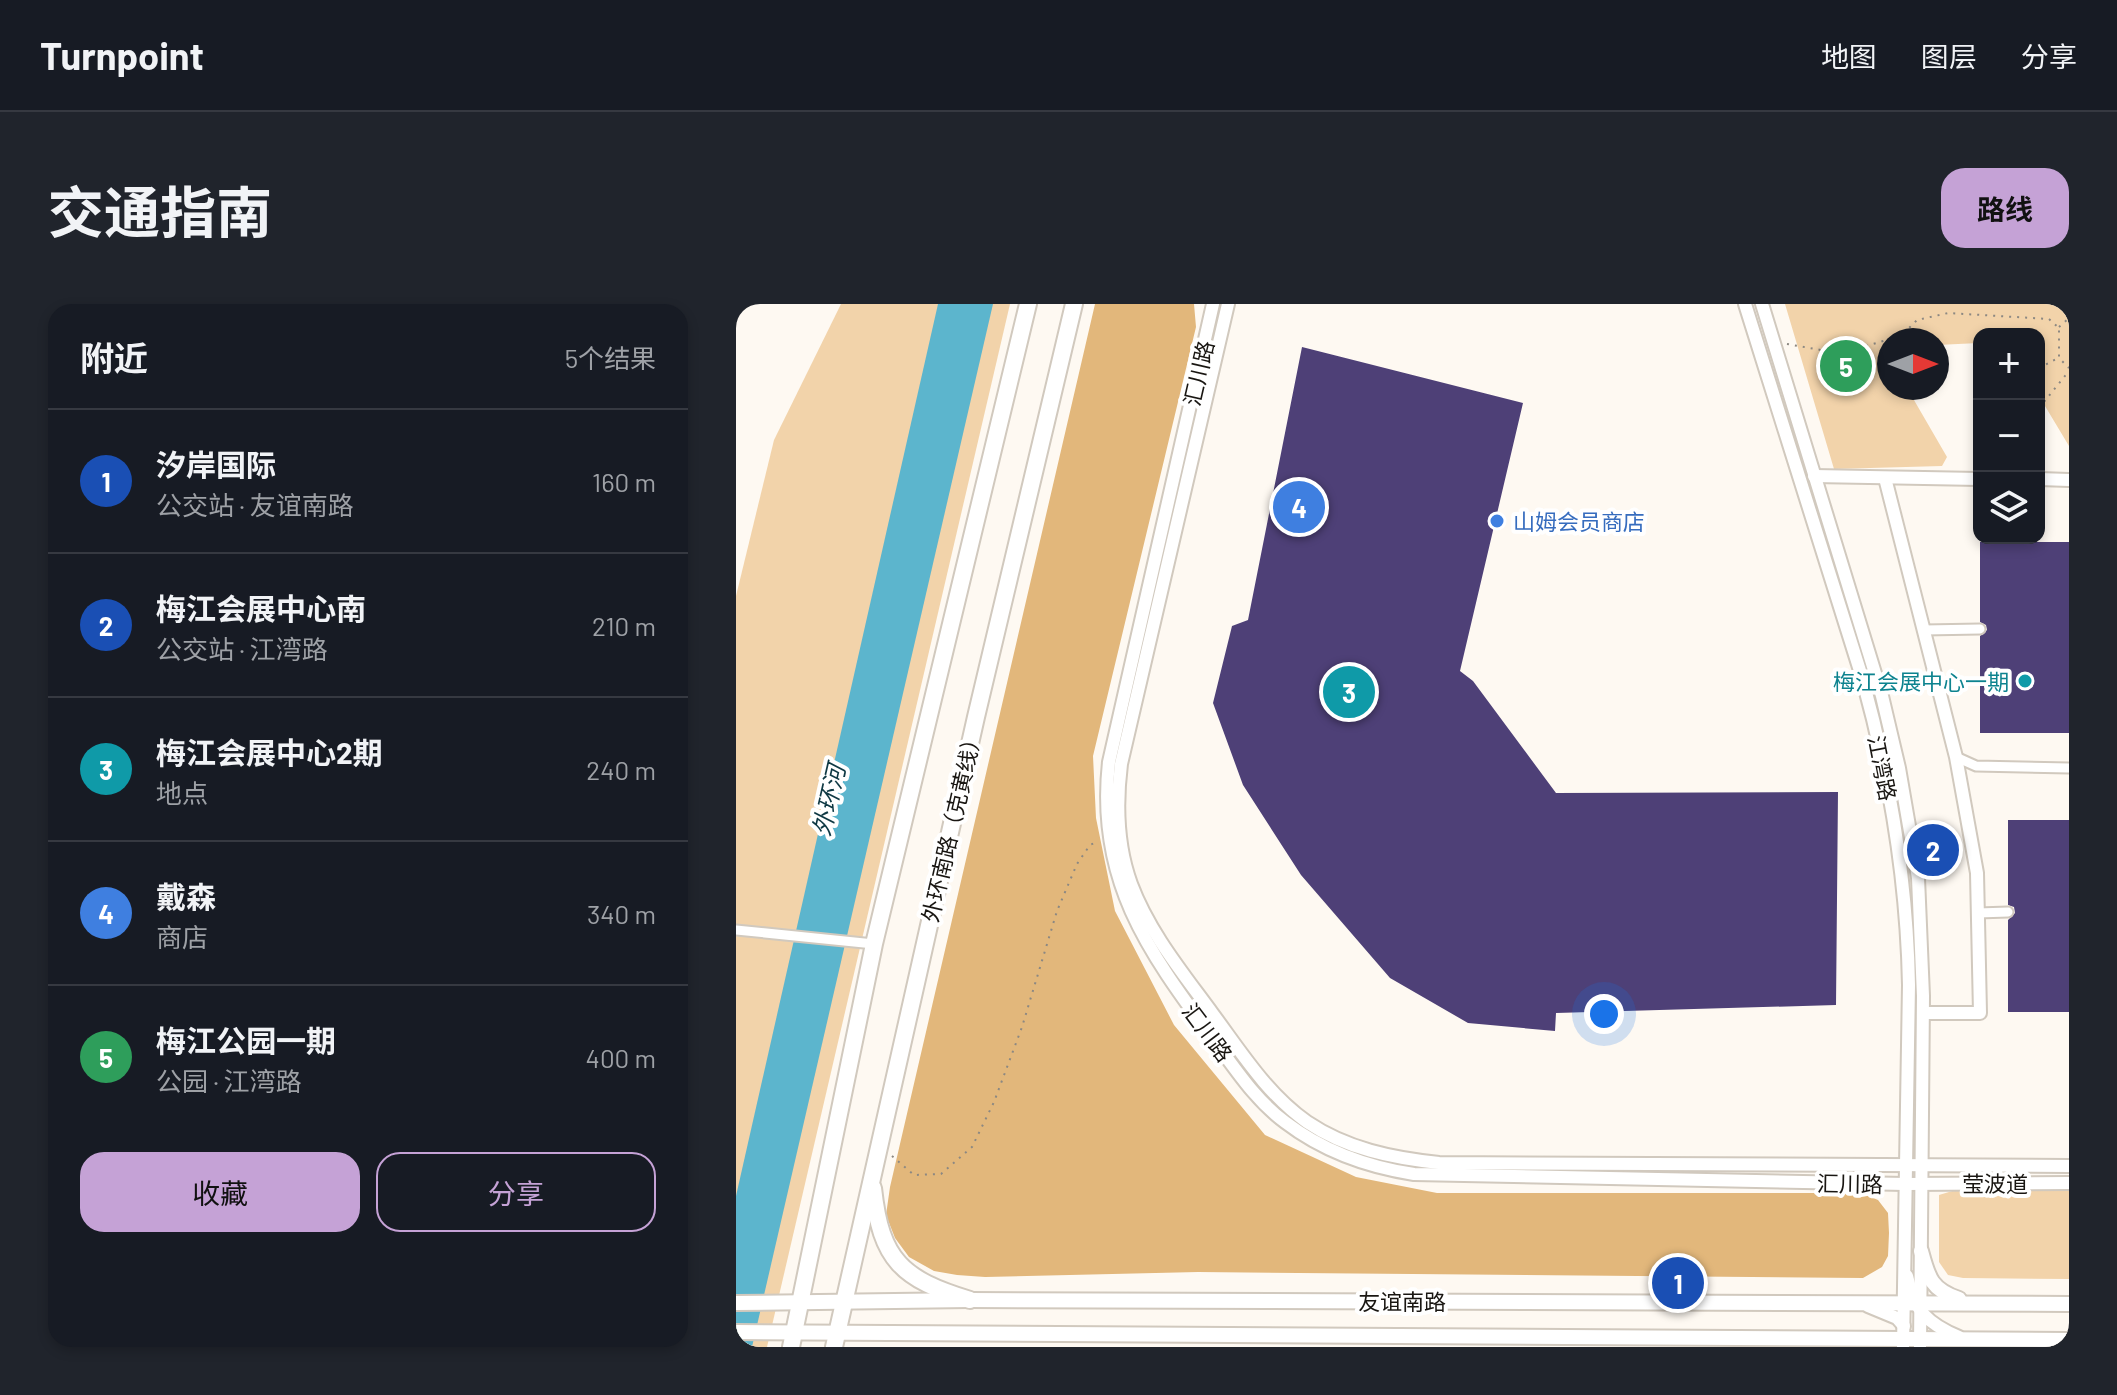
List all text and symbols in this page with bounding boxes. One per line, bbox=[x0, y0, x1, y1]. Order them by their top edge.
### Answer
text: Turnpoint bbox=[40, 32, 204, 78]
text: 地图 bbox=[1821, 39, 1877, 73]
text: 图层 bbox=[1921, 39, 1977, 73]
text: 分享 bbox=[2021, 39, 2077, 73]
button: 路线 bbox=[1941, 168, 2069, 248]
text: 交通指南 bbox=[48, 177, 272, 244]
north arrow bbox=[1877, 328, 1949, 400]
map controls bbox=[1973, 328, 2045, 544]
button: + bbox=[1973, 328, 2045, 400]
pin: 5 bbox=[1820, 336, 1872, 396]
text: 附近 bbox=[80, 337, 148, 378]
street label: 汇川路 bbox=[1178, 338, 1218, 408]
text: 5个结果 bbox=[565, 342, 656, 373]
button: − bbox=[1973, 400, 2045, 472]
text: 汐岸国际 bbox=[156, 446, 276, 482]
text: 1 bbox=[101, 466, 111, 497]
text: 160 m bbox=[592, 466, 656, 497]
button: layers bbox=[1973, 472, 2045, 544]
pin: 4 bbox=[1273, 477, 1325, 537]
text: 公交站 · 友谊南路 bbox=[156, 489, 354, 520]
place label: 山姆会员商店 bbox=[1513, 508, 1645, 534]
marker: 山姆会员商店 bbox=[1488, 512, 1506, 530]
text: 梅江会展中心南 bbox=[156, 590, 366, 626]
text: 2 bbox=[99, 610, 113, 641]
text: 210 m bbox=[592, 610, 656, 641]
text: 公交站 · 江湾路 bbox=[156, 633, 328, 664]
pin: 3 bbox=[1323, 662, 1375, 722]
place label: 梅江会展中心一期 bbox=[1833, 668, 2009, 694]
marker: 梅江会展中心一期 bbox=[2016, 672, 2034, 690]
street label: 外环南路（克黄线） bbox=[916, 726, 986, 924]
street label: 江湾路 bbox=[1864, 733, 1902, 803]
text: 梅江会展中心2期 bbox=[156, 734, 383, 770]
text: 3 bbox=[99, 754, 113, 785]
text: 240 m bbox=[586, 754, 656, 785]
water label: 外环河 bbox=[806, 758, 851, 838]
text: 地点 bbox=[156, 777, 208, 808]
pin: 2 bbox=[1907, 820, 1959, 880]
text: 戴森 bbox=[156, 878, 216, 914]
text: 4 bbox=[98, 898, 114, 929]
text: 340 m bbox=[587, 898, 656, 929]
text: 商店 bbox=[156, 921, 208, 952]
your location bbox=[1584, 994, 1624, 1034]
street label: 汇川路 bbox=[1178, 998, 1238, 1066]
text: 梅江公园一期 bbox=[156, 1022, 336, 1058]
text: 5 bbox=[99, 1042, 113, 1073]
text: 400 m bbox=[586, 1042, 656, 1073]
text: 公园 · 江湾路 bbox=[156, 1065, 302, 1096]
button: 收藏 bbox=[80, 1152, 360, 1232]
button: 分享 bbox=[376, 1152, 656, 1232]
street label: 汇川路 bbox=[1817, 1169, 1883, 1197]
street label: 莹波道 bbox=[1962, 1170, 2028, 1196]
pin: 1 bbox=[1652, 1253, 1704, 1313]
street label: 友谊南路 bbox=[1358, 1288, 1446, 1314]

